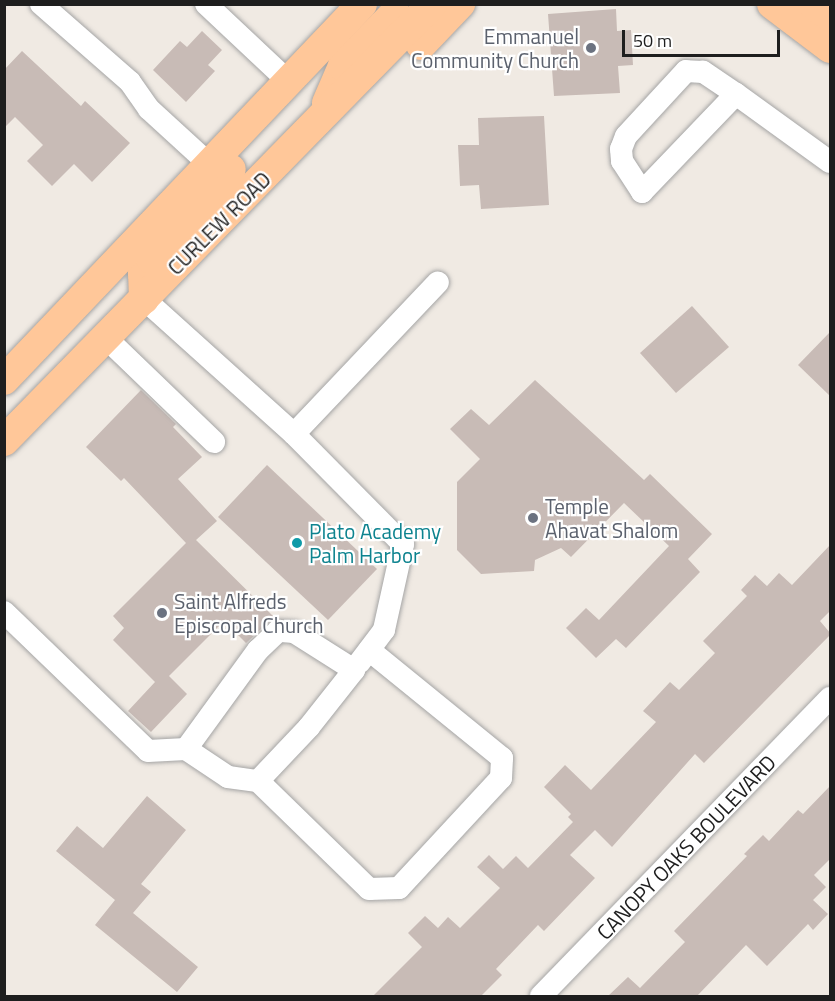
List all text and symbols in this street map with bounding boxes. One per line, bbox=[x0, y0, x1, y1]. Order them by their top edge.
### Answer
scale bar bbox=[625, 18, 782, 56]
place label: Emmanuel Community Church bbox=[411, 23, 579, 73]
text: 50 m bbox=[633, 27, 672, 54]
marker: Emmanuel Community Church bbox=[584, 41, 598, 55]
street label: CURLEW ROAD bbox=[162, 166, 276, 280]
place label: Temple Ahavat Shalom bbox=[545, 493, 678, 543]
marker: Temple Ahavat Shalom bbox=[526, 511, 540, 525]
place label: Plato Academy Palm Harbor bbox=[309, 518, 441, 568]
marker: Plato Academy Palm Harbor bbox=[290, 536, 304, 550]
place label: Saint Alfreds Episcopal Church bbox=[174, 588, 324, 638]
marker: Saint Alfreds Episcopal Church bbox=[155, 606, 169, 620]
street label: CANOPY OAKS BOULEVARD bbox=[591, 750, 781, 944]

